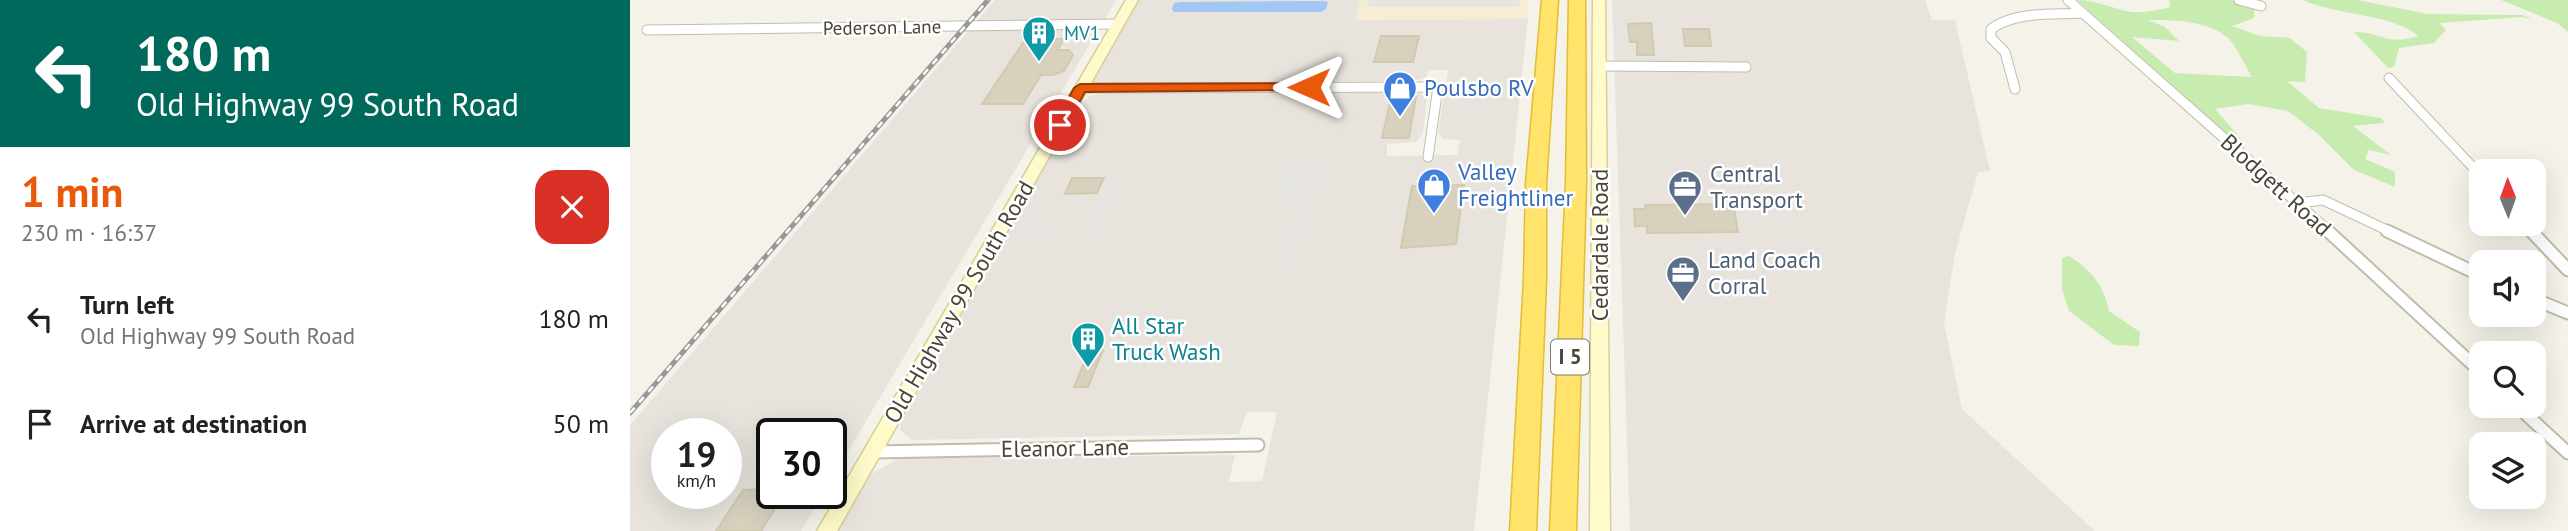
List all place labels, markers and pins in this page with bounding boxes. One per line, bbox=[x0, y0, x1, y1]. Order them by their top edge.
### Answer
building icon: MV1 bbox=[1020, 14, 1058, 63]
place label: MV1 bbox=[1064, 21, 1100, 45]
shop icon: Poulsbo RV bbox=[1381, 69, 1419, 118]
place label: Poulsbo RV bbox=[1424, 73, 1535, 102]
pin bbox=[1030, 95, 1090, 155]
place label: Valley Freightliner bbox=[1457, 157, 1573, 212]
place label: Central Transport bbox=[1710, 159, 1803, 214]
shop icon: Valley Freightliner bbox=[1415, 166, 1453, 215]
office icon: Central Transport bbox=[1666, 168, 1704, 217]
place label: Land Coach Corral bbox=[1708, 245, 1821, 300]
office icon: Land Coach Corral bbox=[1664, 254, 1702, 303]
place label: All Star Truck Wash bbox=[1112, 311, 1221, 366]
building icon: All Star Truck Wash bbox=[1069, 320, 1107, 369]

